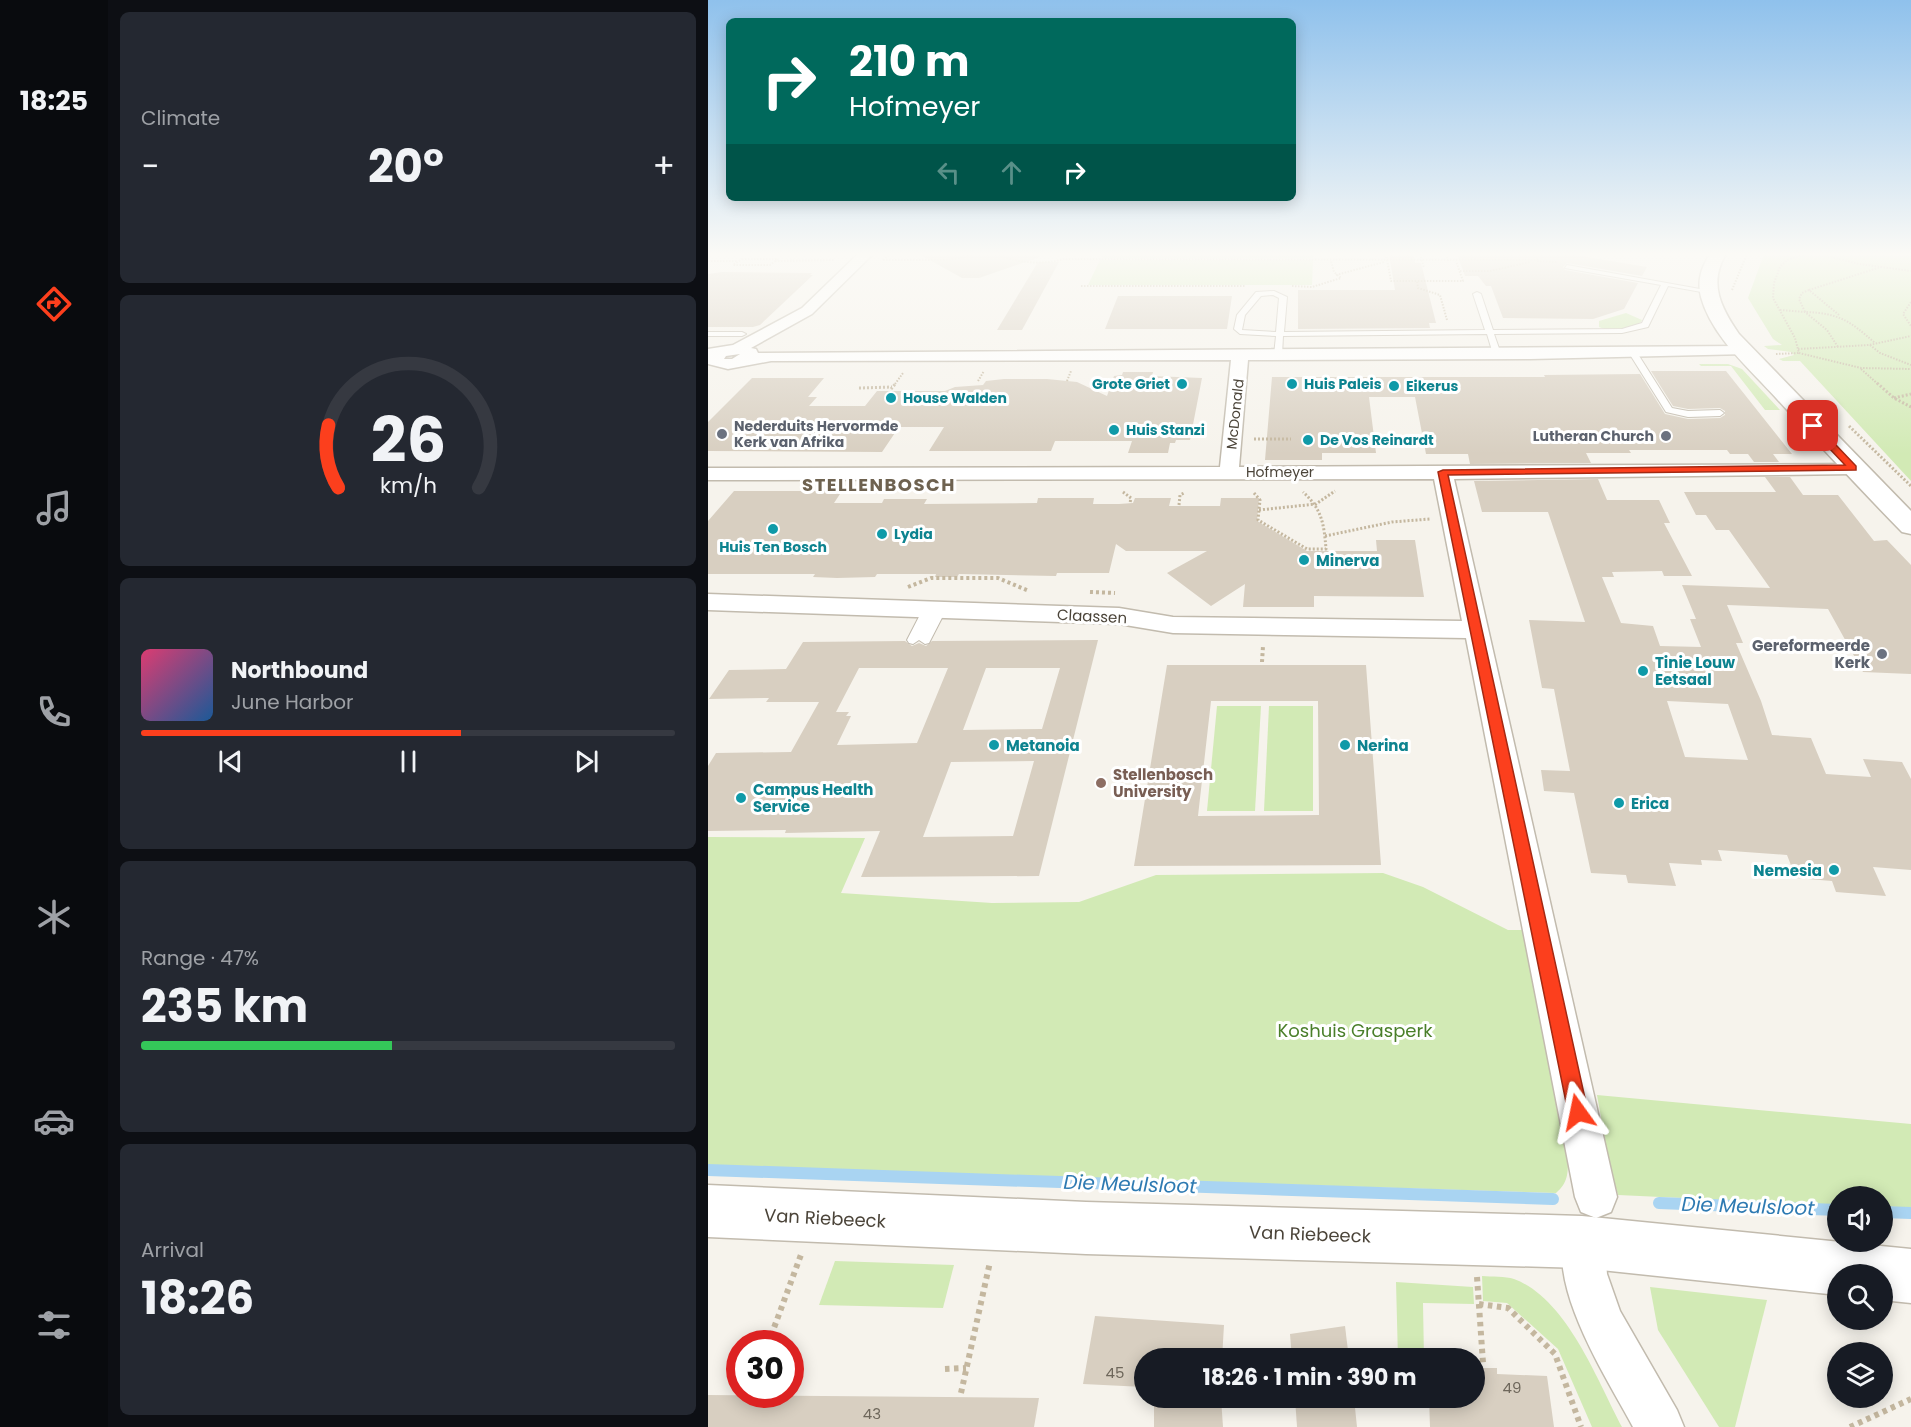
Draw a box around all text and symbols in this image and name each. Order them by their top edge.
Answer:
text: 210 m [849,32,970,91]
icon: right [750,42,828,120]
text: 18:25 [20,82,88,119]
text: Hofmeyer [849,88,980,125]
text: Climate [141,104,220,132]
text: 20° [368,135,444,198]
text: − [141,143,159,190]
text: + [652,143,675,190]
icon: left [932,156,965,189]
icon: ahead [995,156,1028,189]
icon: right [1058,156,1091,189]
icon: directions [33,283,75,325]
place label: Grote Griet [1092,374,1170,394]
place label: Huis Paleis [1304,374,1382,394]
place label: Eikerus [1406,376,1458,396]
marker: Grote Griet [1175,377,1189,391]
marker: Huis Paleis [1285,377,1299,391]
street label: McDonald [1221,378,1249,450]
marker: Eikerus [1387,379,1401,393]
place label: House Walden [903,388,1007,408]
marker: House Walden [884,391,898,405]
text: 26 [370,396,446,484]
pin [1787,400,1838,451]
icon: arrive [1796,409,1829,442]
place label: Nederduits Hervormde Kerk van Afrika [734,416,899,452]
place label: Huis Stanzi [1126,420,1205,440]
marker: Huis Stanzi [1107,423,1121,437]
place label: Lutheran Church [1533,426,1654,446]
marker: Nederduits Hervormde Kerk van Afrika [715,427,729,441]
marker: Lutheran Church [1659,429,1673,443]
place label: De Vos Reinardt [1320,430,1434,450]
marker: De Vos Reinardt [1301,433,1315,447]
street label: Hofmeyer [1246,462,1314,482]
text: km/h [379,470,437,501]
district label: STELLENBOSCH [802,472,956,497]
icon: music [33,487,75,529]
marker: Huis Ten Bosch [766,522,780,536]
place label: Lydia [894,524,933,544]
marker: Lydia [875,527,889,541]
place label: Huis Ten Bosch [719,537,827,557]
place label: Minerva [1316,550,1380,571]
marker: Minerva [1297,553,1311,567]
street label: Claassen [1056,604,1128,628]
place label: Gereformeerde Kerk [1752,635,1871,673]
marker: Gereformeerde Kerk [1875,647,1889,661]
place label: Tinie Louw Eetsaal [1655,652,1735,690]
text: Northbound [231,655,368,686]
marker: Tinie Louw Eetsaal [1636,664,1650,678]
text: June Harbor [231,688,354,716]
icon: phone [33,691,75,733]
place label: Metanoia [1006,735,1080,756]
place label: Nerina [1357,735,1409,756]
marker: Metanoia [987,738,1001,752]
marker: Nerina [1338,738,1352,752]
icon: previous [214,745,247,778]
icon: pause [392,745,425,778]
icon: next [570,745,603,778]
place label: Stellenbosch University [1113,764,1213,802]
marker: Stellenbosch University [1094,776,1108,790]
place label: Campus Health Service [753,779,873,817]
marker: Campus Health Service [734,791,748,805]
place label: Erica [1631,793,1669,814]
marker: Erica [1612,796,1626,810]
place label: Nemesia [1753,860,1822,881]
marker: Nemesia [1827,863,1841,877]
icon: climate [33,896,75,938]
text: Range · 47% [141,944,259,972]
text: 235 km [141,975,308,1038]
park label: Koshuis Grasperk [1278,1018,1433,1043]
position arrow [1546,1080,1610,1144]
icon: car [33,1100,75,1142]
water label: Die Meulsloot [1063,1168,1198,1200]
map controls [1827,1186,1893,1408]
button: sound [1827,1186,1893,1252]
water label: Die Meulsloot [1681,1190,1816,1222]
street label: Van Riebeeck [763,1202,887,1234]
street label: Van Riebeeck [1249,1219,1372,1249]
text: Arrival [141,1236,204,1264]
button: search [1827,1264,1893,1330]
text: 18:26 [141,1267,254,1330]
icon: filters [33,1304,75,1346]
speed limit sign: 30 [726,1330,804,1408]
button: layers [1827,1342,1893,1408]
house number: 45 [1106,1362,1124,1383]
text: 18:26 · 1 min · 390 m [1203,1362,1416,1393]
house number: 49 [1503,1377,1521,1398]
house number: 43 [863,1403,881,1424]

